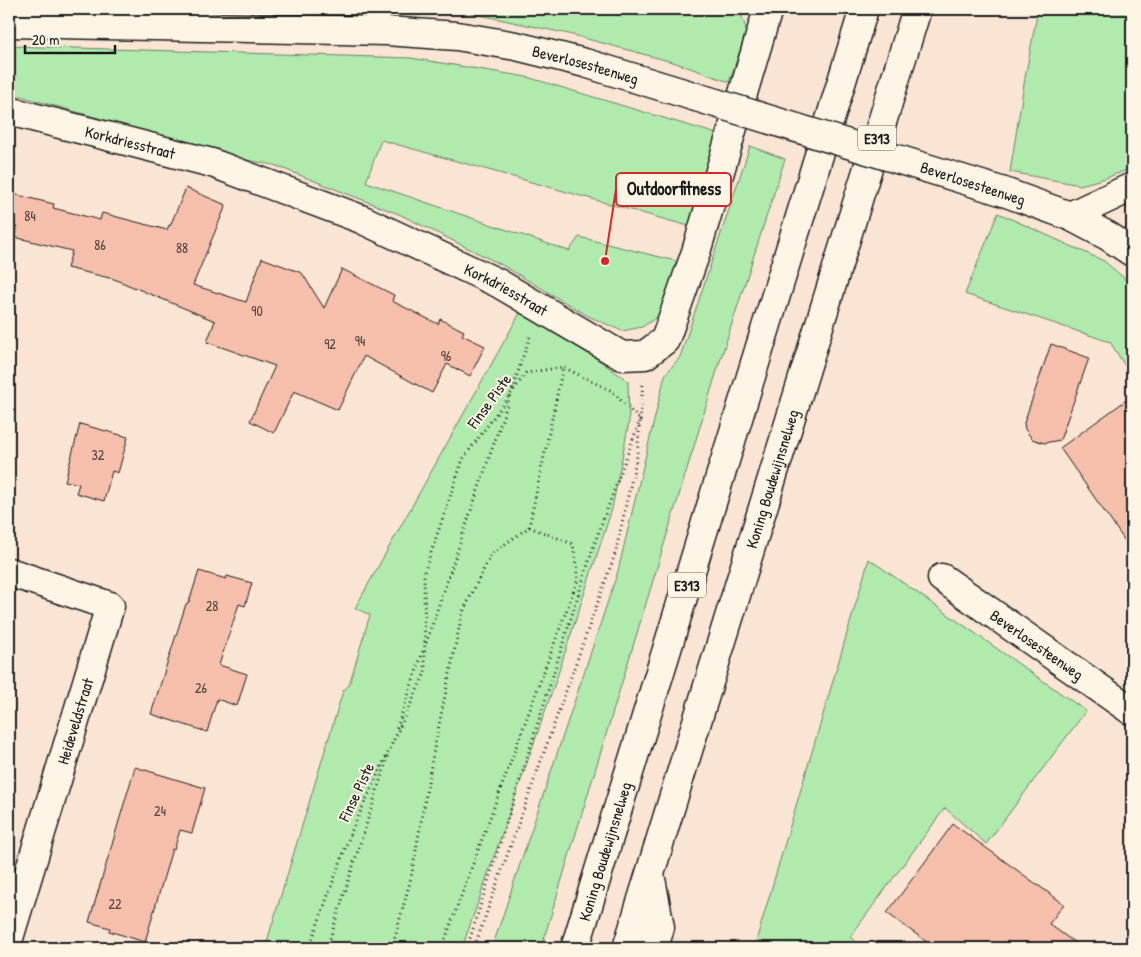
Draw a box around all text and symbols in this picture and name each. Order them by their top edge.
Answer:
scale bar [25,22,115,54]
text: 20 m [32,29,59,50]
street label: Beverlosesteenweg [530,39,641,90]
street label: Korkdriesstraat [83,120,178,164]
road number: E313 [858,126,896,150]
street label: Beverlosesteenweg [918,156,1028,210]
callout: Outdoorfitness [616,173,731,206]
text: Outdoorfitness [627,176,721,201]
house number: 84 [24,206,36,225]
house number: 86 [94,235,106,254]
house number: 88 [176,238,188,257]
street label: Korkdriesstraat [461,258,552,321]
house number: 90 [251,301,263,320]
house number: 94 [355,331,365,350]
house number: 92 [324,334,336,353]
house number: 96 [441,346,452,365]
street label: Finse Piste [461,369,517,433]
street label: Koning Boudewijnsnelweg [740,407,804,551]
house number: 32 [92,445,105,464]
road number: E313 [668,572,706,598]
house number: 28 [206,596,218,615]
street label: Beverlosesteenweg [986,604,1088,685]
street label: Heideveldstraat [51,675,99,767]
house number: 26 [195,678,207,697]
street label: Finse Piste [332,759,379,826]
street label: Koning Boudewijnsnelweg [573,779,636,924]
house number: 24 [154,801,166,820]
house number: 22 [108,894,122,913]

